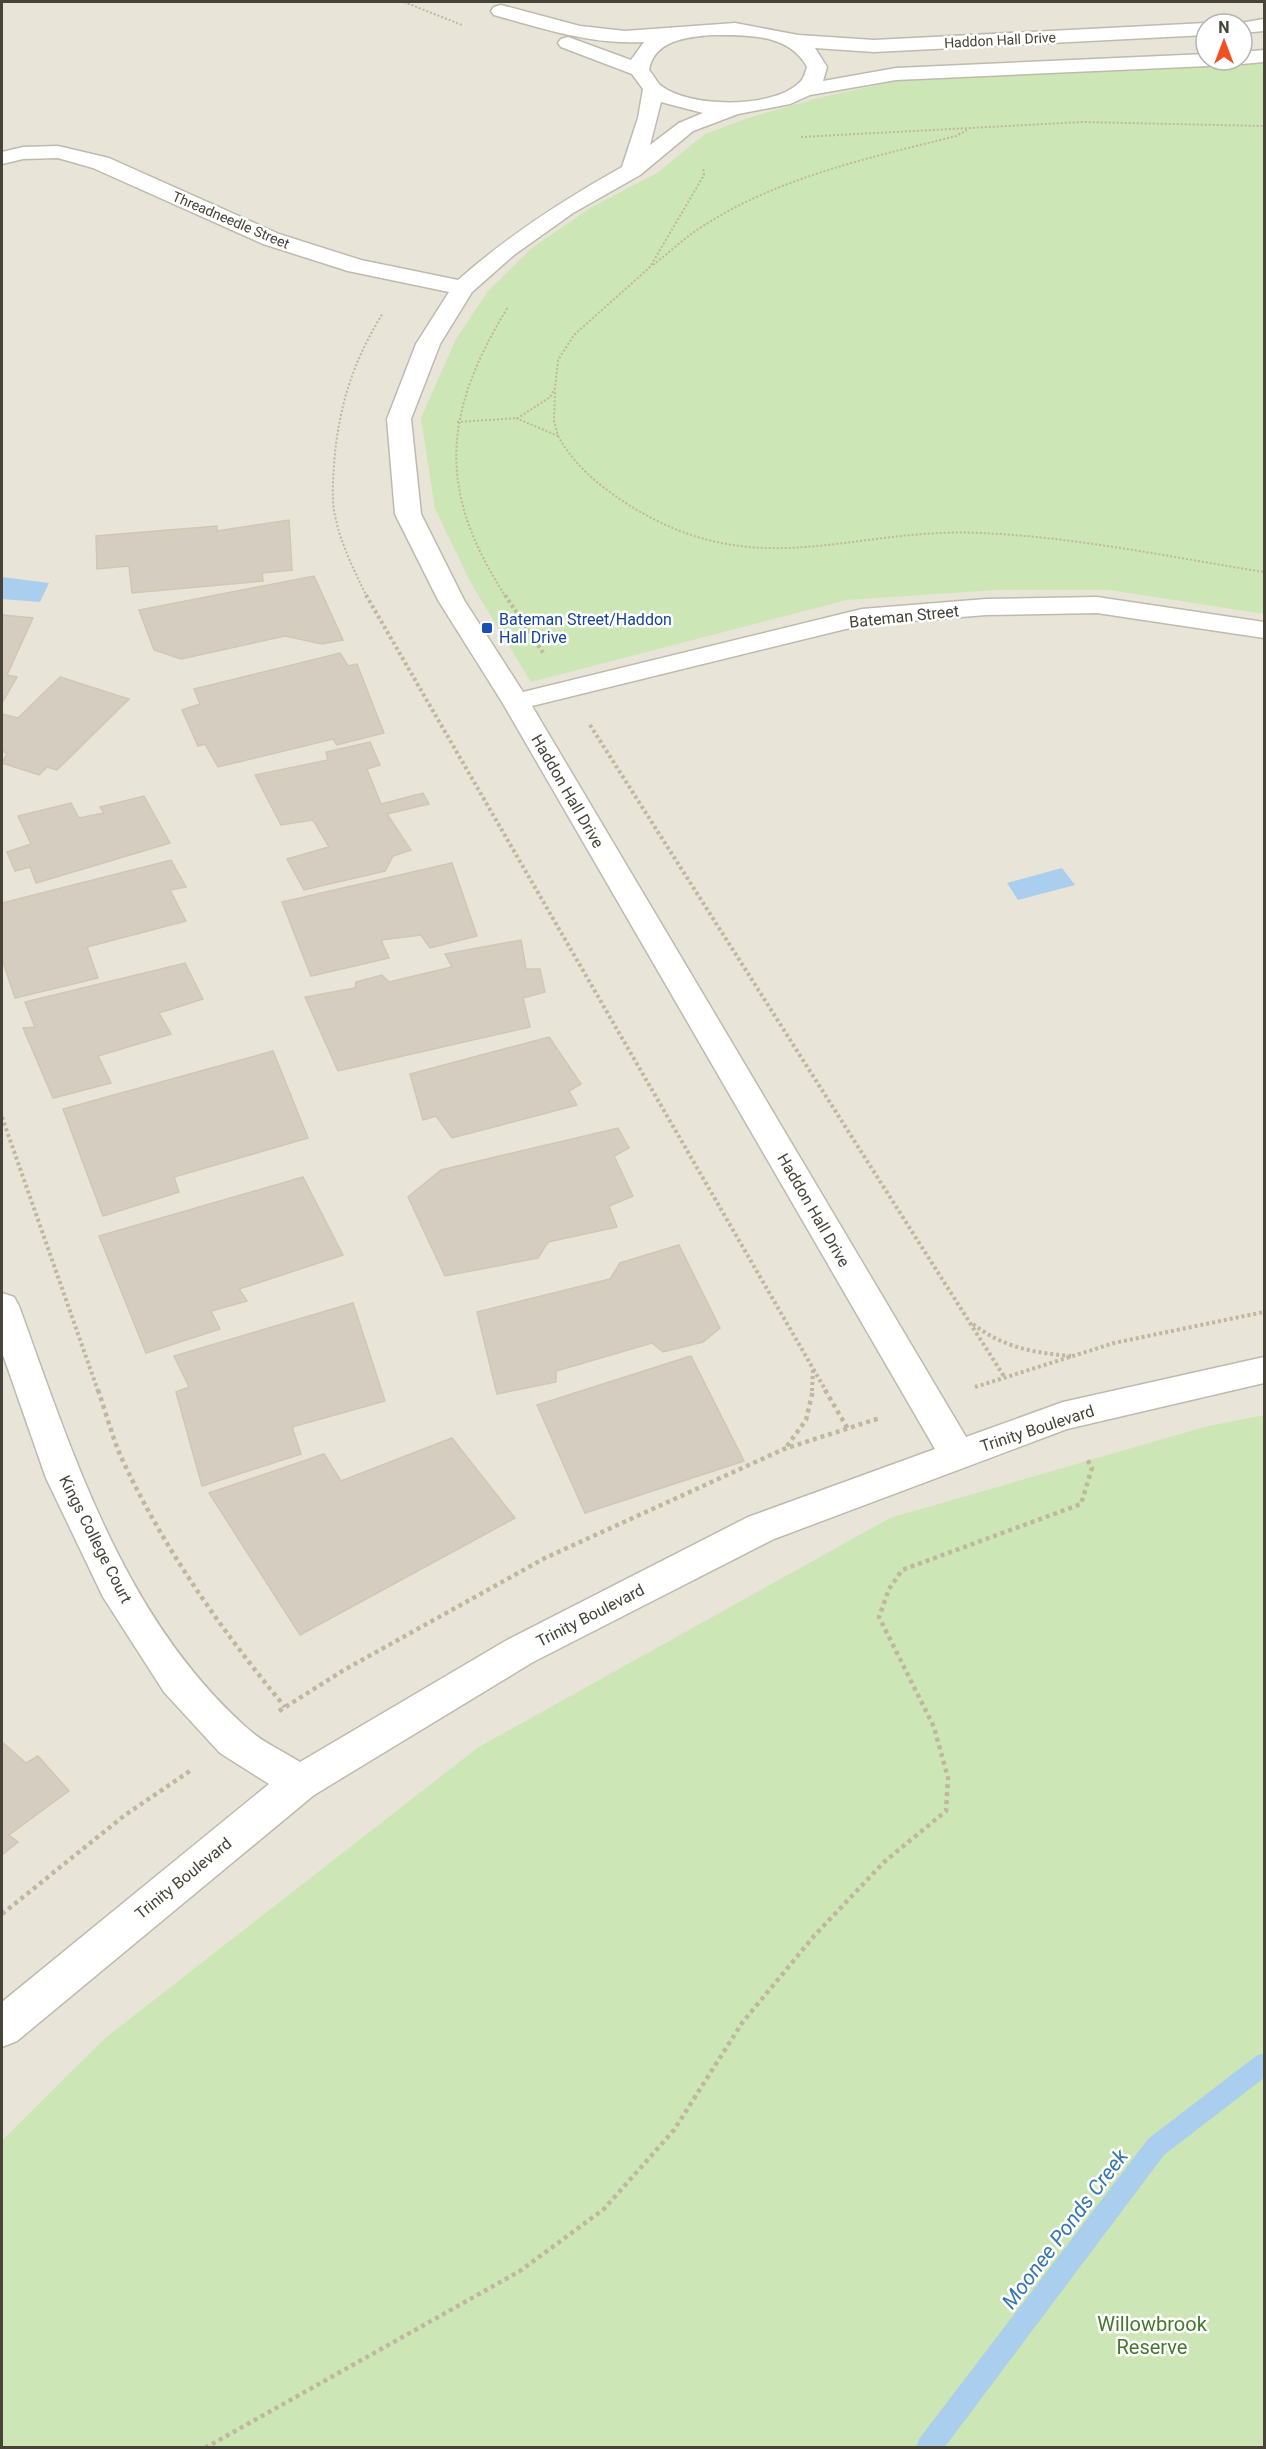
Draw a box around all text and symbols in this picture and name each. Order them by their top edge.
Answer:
north arrow [1194,12,1254,72]
text: N [1218,18,1230,37]
street label: Haddon Hall Drive [944,29,1056,51]
street label: Threadneedle Street [170,188,292,252]
street label: Bateman Street [848,601,960,632]
place label: Bateman Street/Haddon Hall Drive [499,610,672,647]
marker: Bateman Street/Haddon Hall Drive [480,621,494,635]
street label: Haddon Hall Drive [527,731,608,851]
street label: Haddon Hall Drive [773,1150,854,1270]
street label: Trinity Boulevard [978,1401,1096,1456]
street label: Kings College Court [55,1472,136,1606]
street label: Trinity Boulevard [533,1580,647,1651]
street label: Trinity Boulevard [131,1834,235,1923]
water label: Moonee Ponds Creek [997,2144,1133,2314]
park label: Willowbrook Reserve [1097,2312,1208,2359]

